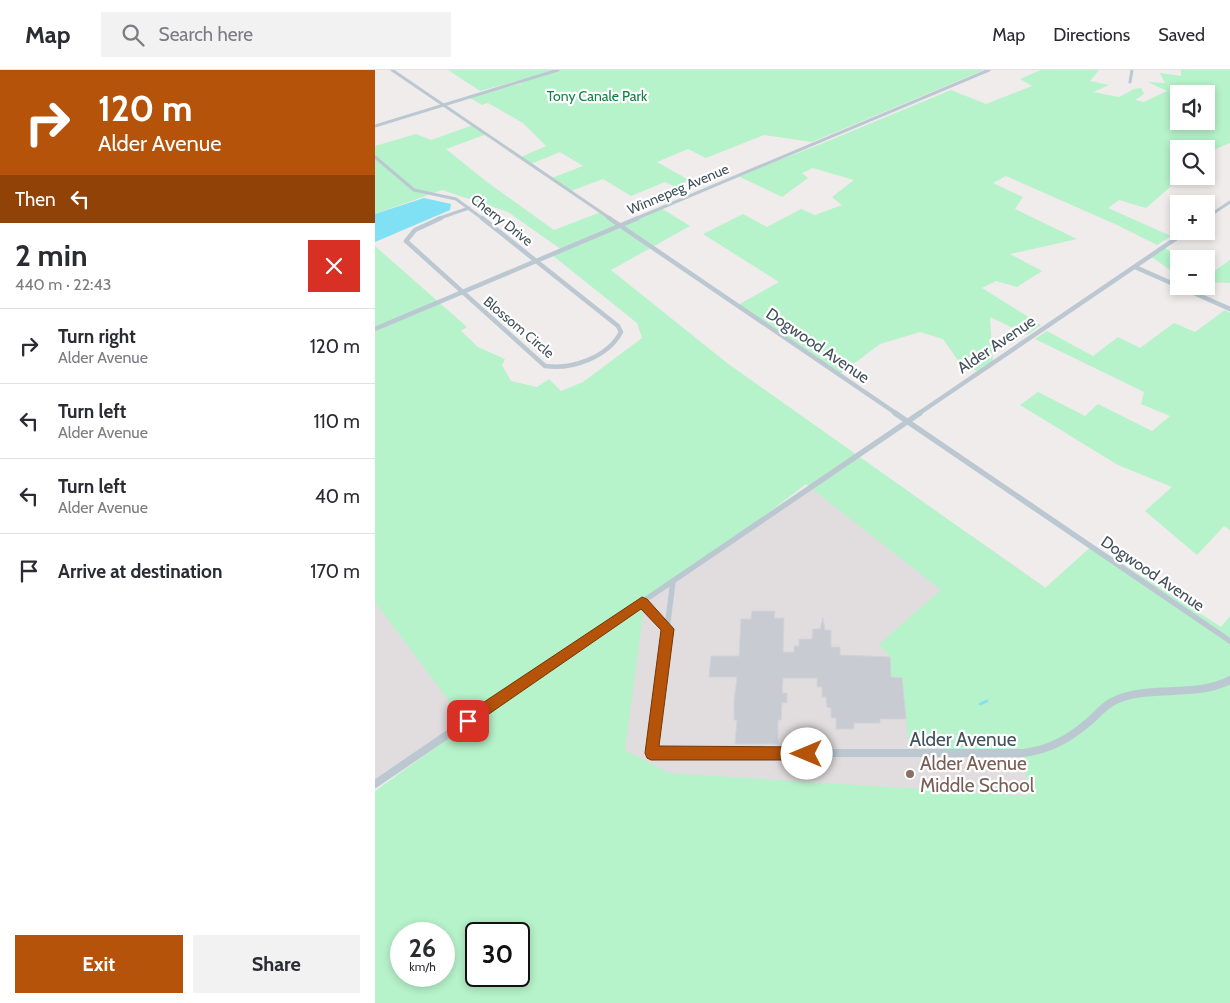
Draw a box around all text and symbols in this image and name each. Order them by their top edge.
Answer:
search box [101,12,451,57]
text: Map [25,20,71,49]
icon: search [119,21,147,49]
text: Search here [159,23,253,46]
text: Map [992,24,1025,46]
text: Directions [1053,24,1130,46]
text: Saved [1158,24,1205,46]
map controls [1170,85,1215,295]
button: sound [1170,85,1215,130]
text: 120 m [98,87,192,130]
park label: Tony Canale Park [547,87,648,105]
icon: right [15,90,80,155]
text: Alder Avenue [98,130,222,157]
button: search [1170,140,1215,185]
street label: Winnepeg Avenue [625,160,731,218]
icon: left [66,185,94,213]
text: Then [15,188,56,211]
street label: Cherry Drive [467,190,537,250]
button: + [1170,195,1215,240]
text: 2 min [15,237,87,274]
button: close [308,240,360,292]
button: − [1170,250,1215,295]
text: 440 m · 22:43 [15,275,111,294]
street label: Blossom Circle [480,292,558,362]
street label: Dogwood Avenue [762,304,873,387]
street label: Alder Avenue [954,311,1039,377]
text: Turn right [58,325,136,348]
icon: right [15,332,43,360]
text: 120 m [310,335,360,358]
text: Alder Avenue [58,348,148,367]
text: Turn left [58,400,126,423]
icon: left [15,407,43,435]
text: 110 m [313,410,360,433]
text: Alder Avenue [58,423,148,442]
text: Turn left [58,475,126,498]
icon: left [15,482,43,510]
text: 40 m [315,485,360,508]
text: Alder Avenue [58,498,148,517]
street label: Dogwood Avenue [1097,532,1208,615]
icon: arrive [15,557,43,585]
text: Arrive at destination [58,560,222,583]
text: 170 m [310,560,360,583]
pin [447,700,489,742]
icon: arrive [454,707,482,735]
position arrow [780,727,832,779]
street label: Alder Avenue [910,728,1017,751]
place label: Alder Avenue Middle School [920,752,1035,797]
marker: Alder Avenue Middle School [904,768,916,780]
speed limit sign: 30 [465,922,530,987]
text: 26 [409,933,436,963]
button: Exit [15,935,183,993]
button: Share [193,935,360,993]
text: km/h [409,959,436,974]

